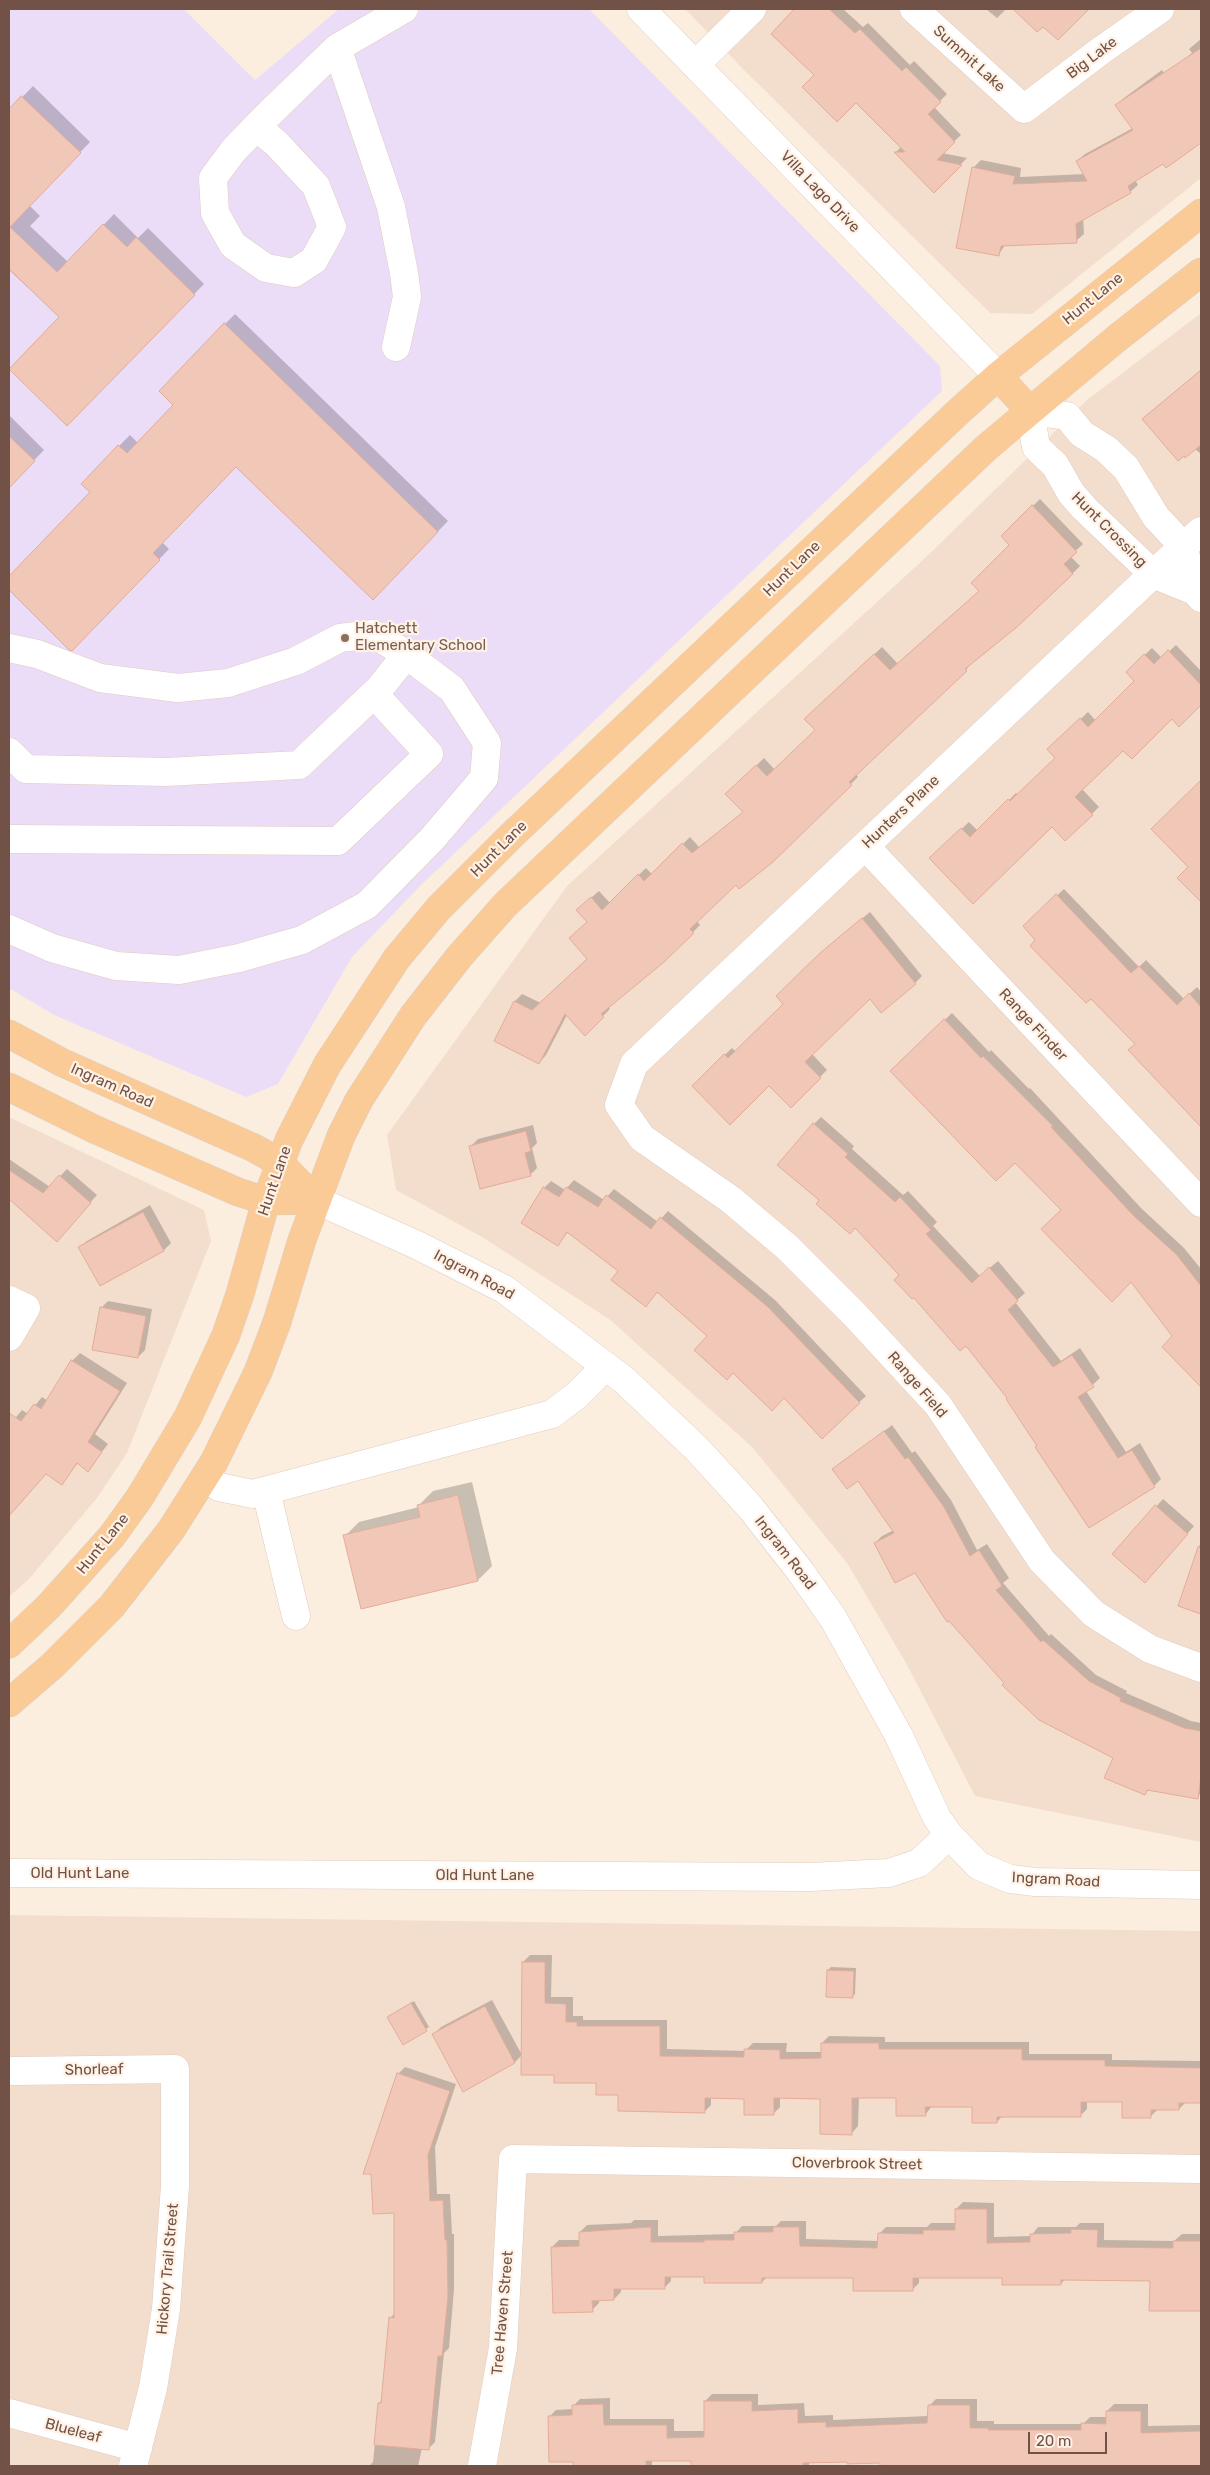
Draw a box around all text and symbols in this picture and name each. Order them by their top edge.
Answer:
street label: Summit Lake [929,22,1009,96]
street label: Big Lake [1063,33,1121,83]
street label: Villa Lago Drive [776,147,864,237]
street label: Hunt Lane [1059,269,1127,329]
street label: Hunt Crossing [1067,488,1151,572]
street label: Hunt Lane [760,537,824,601]
place label: Hatchett Elementary School [355,620,486,655]
marker: Hatchett Elementary School [339,632,351,644]
street label: Hunters Plane [859,772,943,852]
street label: Hunt Lane [467,817,531,881]
street label: Range Finder [995,985,1071,1065]
street label: Ingram Road [68,1060,156,1112]
street label: Hunt Lane [255,1144,295,1218]
street label: Ingram Road [431,1246,517,1304]
street label: Range Field [883,1348,951,1422]
street label: Hunt Lane [73,1510,133,1578]
street label: Ingram Road [751,1513,819,1593]
street label: Old Hunt Lane [31,1865,129,1883]
street label: Old Hunt Lane [436,1867,534,1885]
street label: Ingram Road [1011,1869,1101,1891]
street label: Shorleaf [64,2060,124,2080]
street label: Cloverbrook Street [792,2154,922,2174]
street label: Hickory Trail Street [153,2203,183,2335]
street label: Tree Haven Street [489,2250,517,2376]
street label: Blueleaf [43,2415,103,2447]
scale bar [1030,2422,1109,2454]
text: 20 m [1036,2432,1071,2450]

